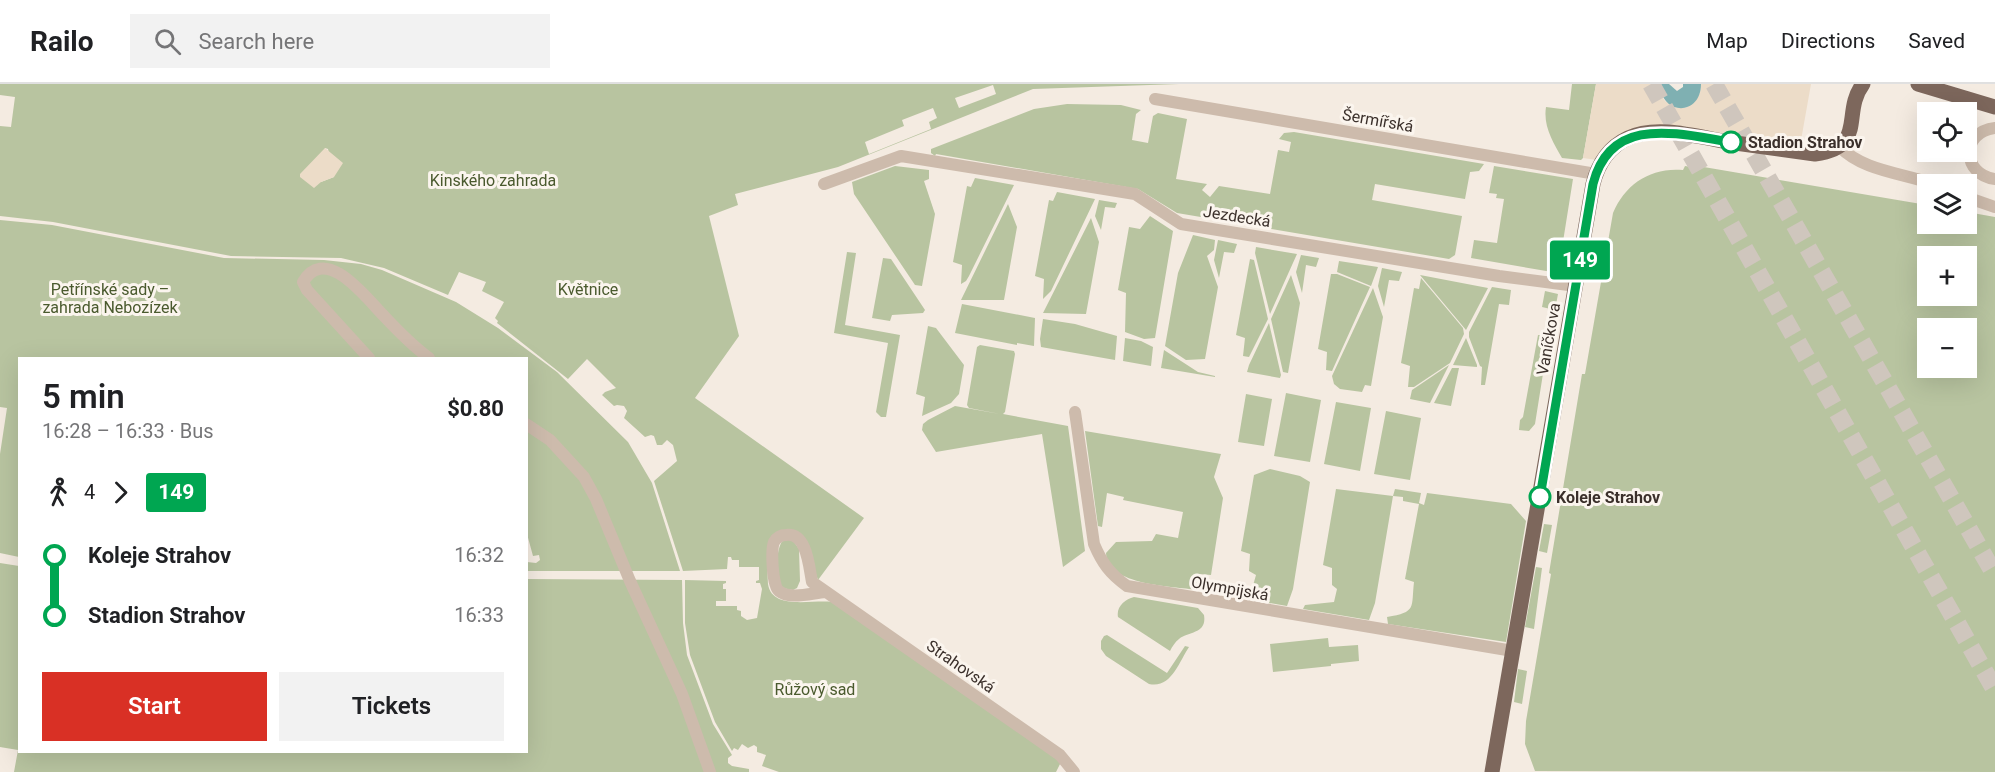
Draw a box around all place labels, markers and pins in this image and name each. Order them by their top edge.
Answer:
marker: Stadion Strahov [1720,131,1742,153]
place label: Stadion Strahov [1748,133,1862,152]
marker: Koleje Strahov [1529,486,1551,508]
place label: Koleje Strahov [1556,488,1660,507]

